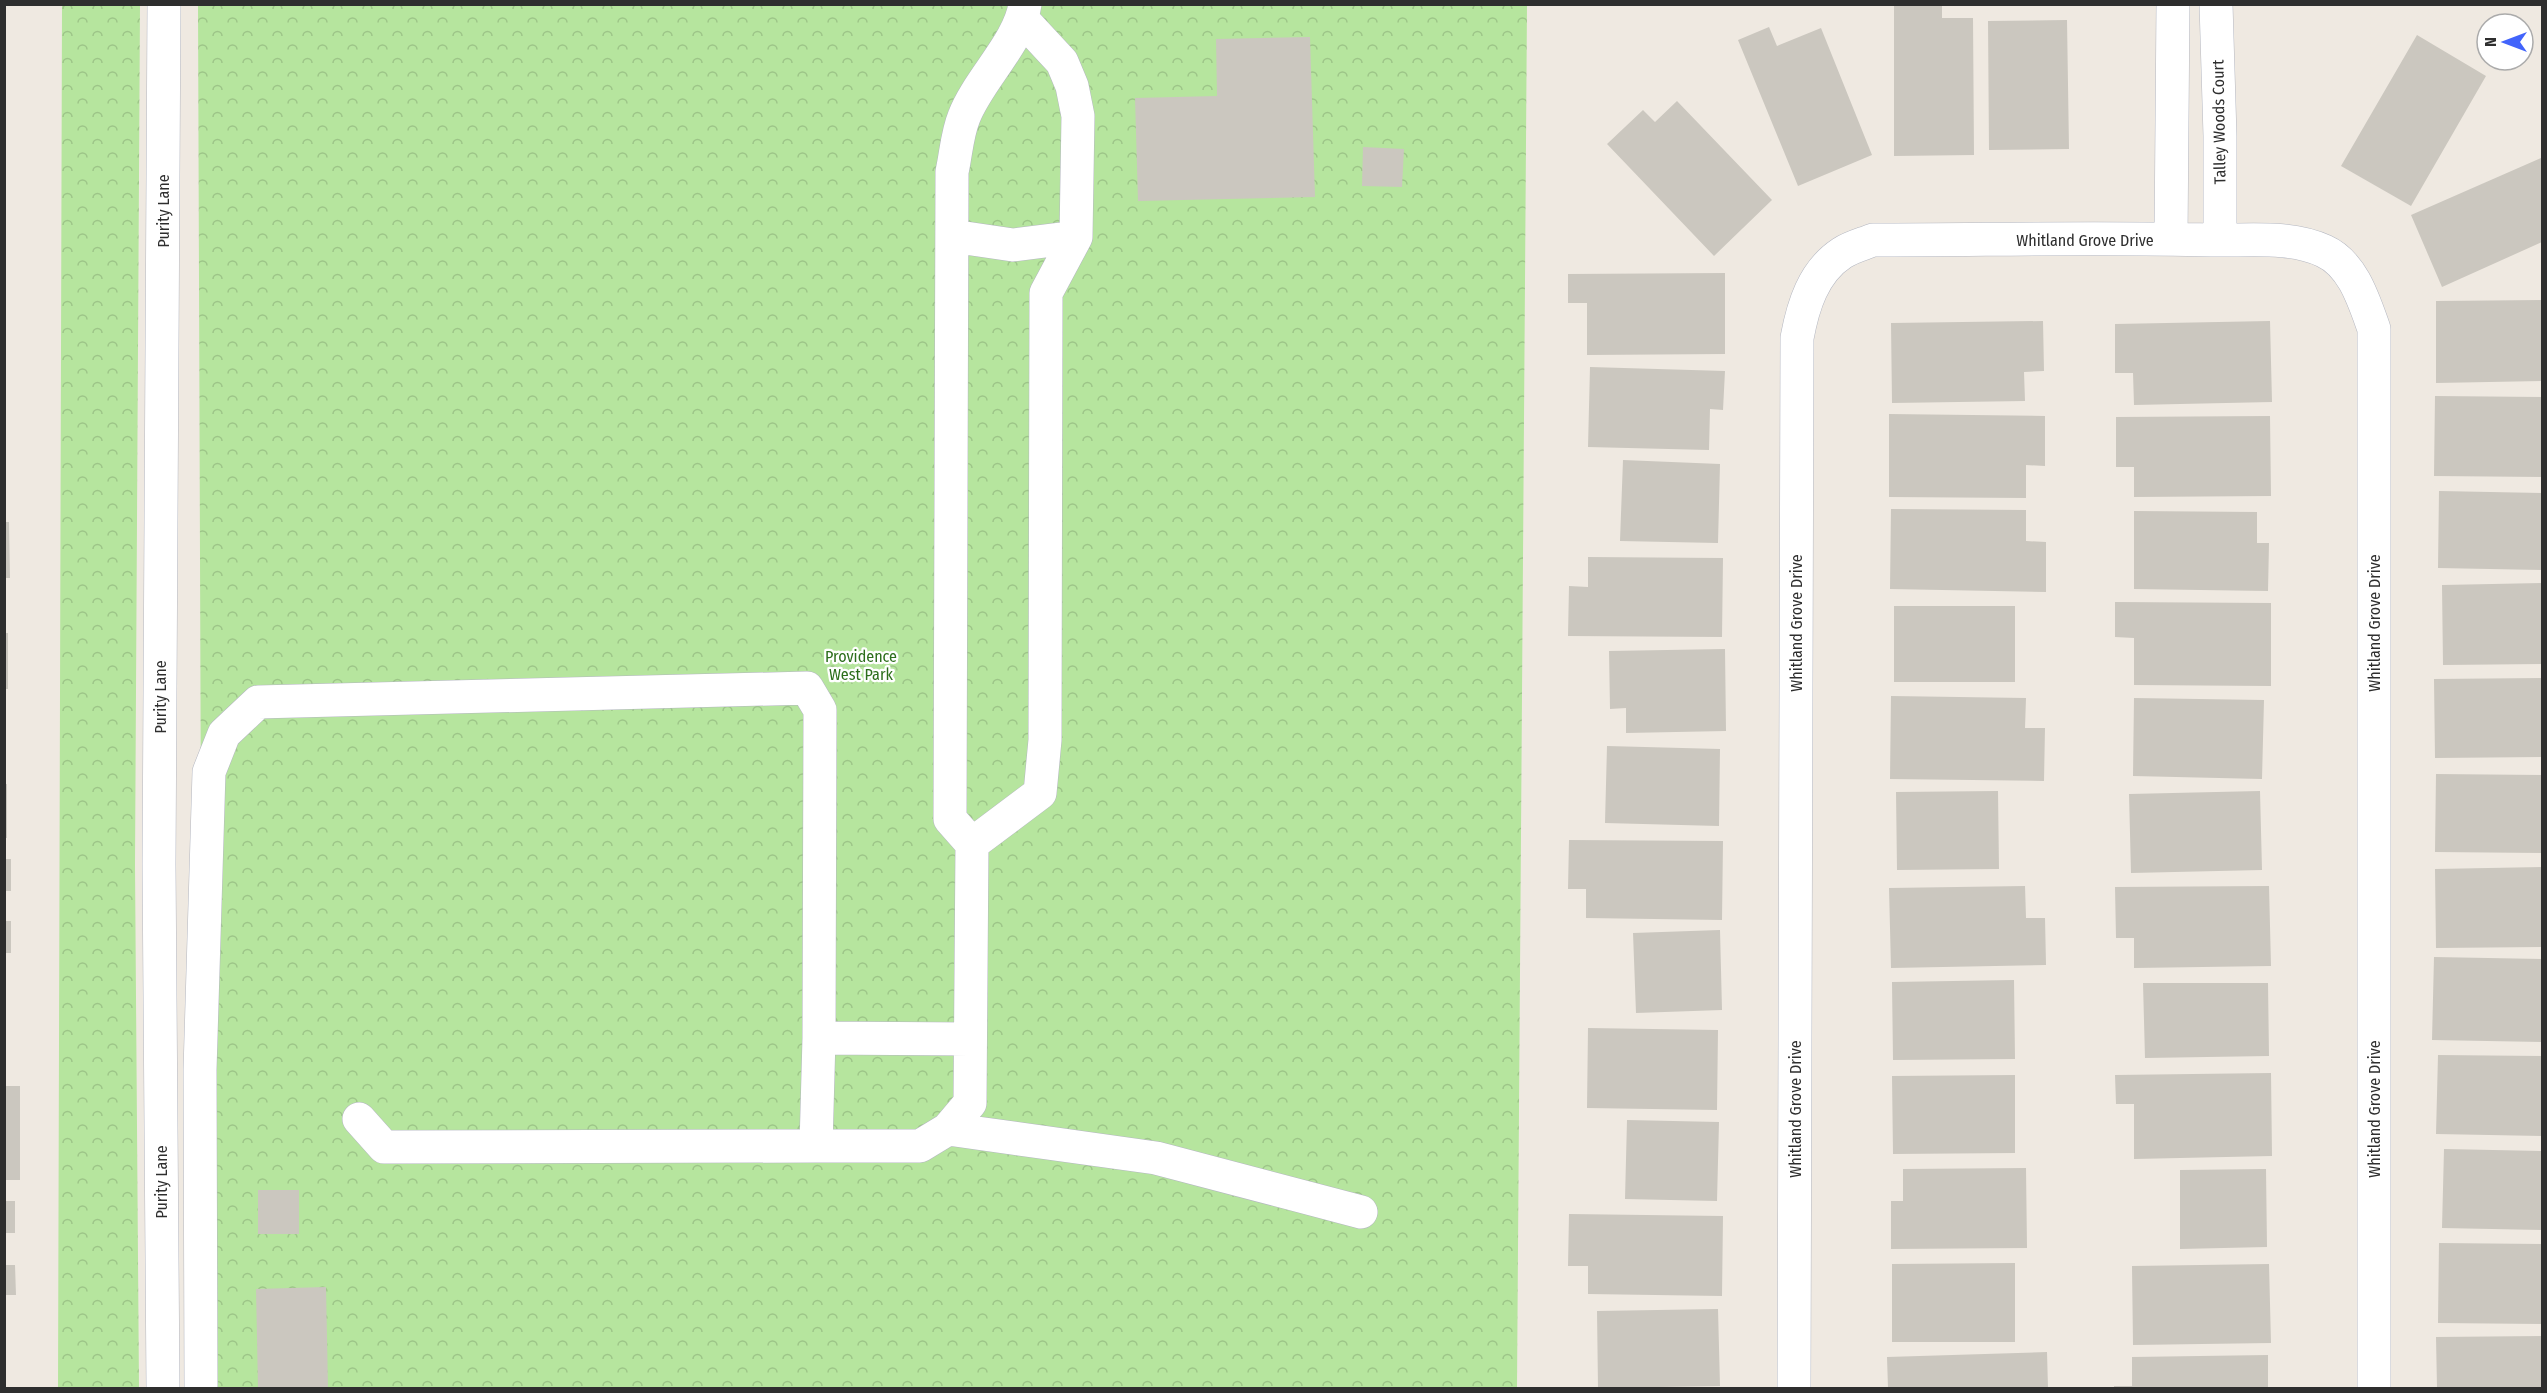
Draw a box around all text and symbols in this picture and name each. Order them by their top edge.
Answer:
north arrow [2475,12,2535,72]
text: N [2481,37,2500,47]
street label: Talley Woods Court [2208,59,2230,184]
street label: Purity Lane [154,174,173,248]
street label: Whitland Grove Drive [2016,231,2154,250]
street label: Whitland Grove Drive [1787,554,1806,692]
street label: Whitland Grove Drive [2365,554,2384,692]
park label: Providence West Park [825,647,897,684]
street label: Purity Lane [151,660,170,734]
street label: Whitland Grove Drive [1786,1040,1805,1178]
street label: Whitland Grove Drive [2365,1040,2384,1178]
street label: Purity Lane [152,1145,171,1219]

